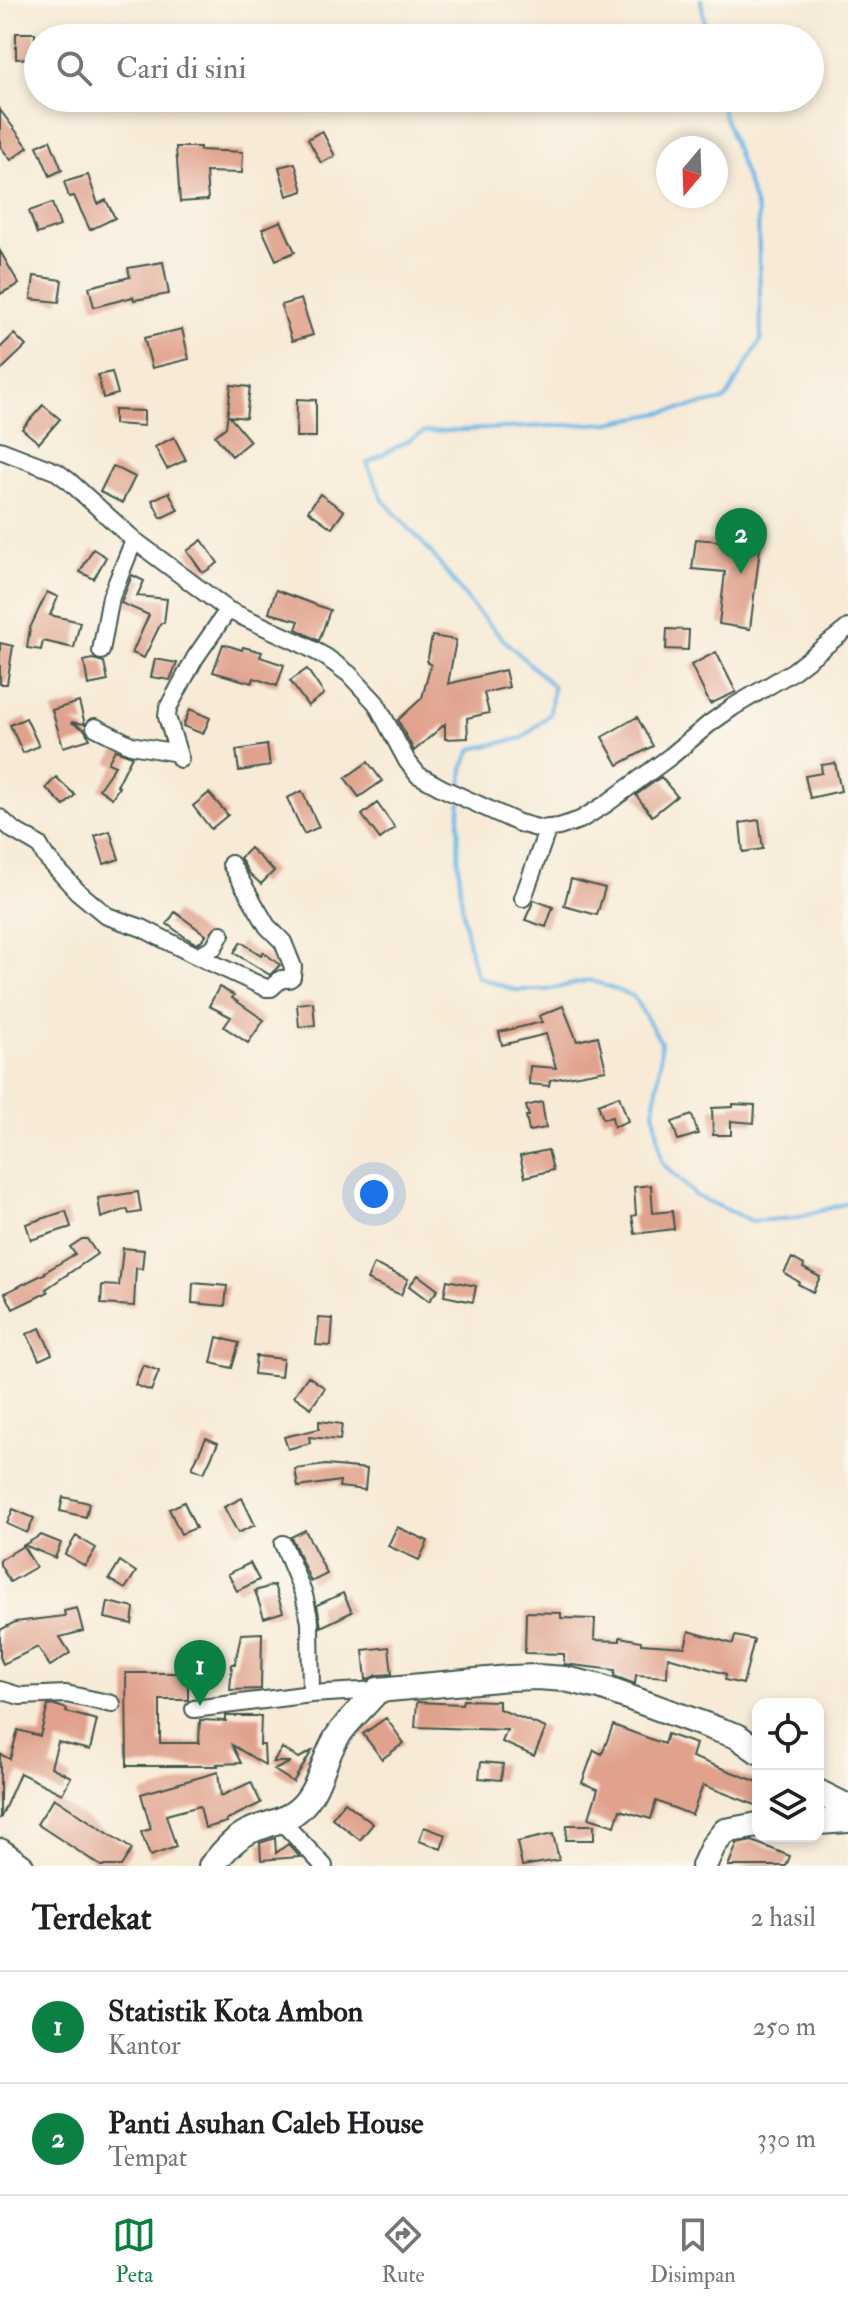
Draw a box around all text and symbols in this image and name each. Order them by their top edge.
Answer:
search box [24,24,824,112]
icon: search [52,46,96,90]
text: Cari di sini [116,50,246,87]
north arrow [656,136,728,208]
pin: 2 [715,508,767,574]
your location [354,1174,394,1214]
pin: 1 [174,1640,226,1706]
map controls [752,1698,824,1842]
button: locate [752,1698,824,1770]
button: layers [752,1770,824,1842]
text: Terdekat [32,1897,152,1940]
text: 2 hasil [751,1902,816,1934]
text: Statistik Kota Ambon [108,1993,363,2030]
text: 1 [53,2011,63,2043]
text: 250 m [753,2011,816,2043]
text: Kantor [108,2030,181,2062]
text: Panti Asuhan Caleb House [108,2105,424,2142]
text: 2 [51,2123,65,2155]
text: 330 m [757,2123,816,2155]
text: Tempat [108,2142,187,2174]
tab: Peta [112,2213,156,2289]
tab: Rute [381,2213,425,2289]
tab: Disimpan [650,2213,736,2289]

